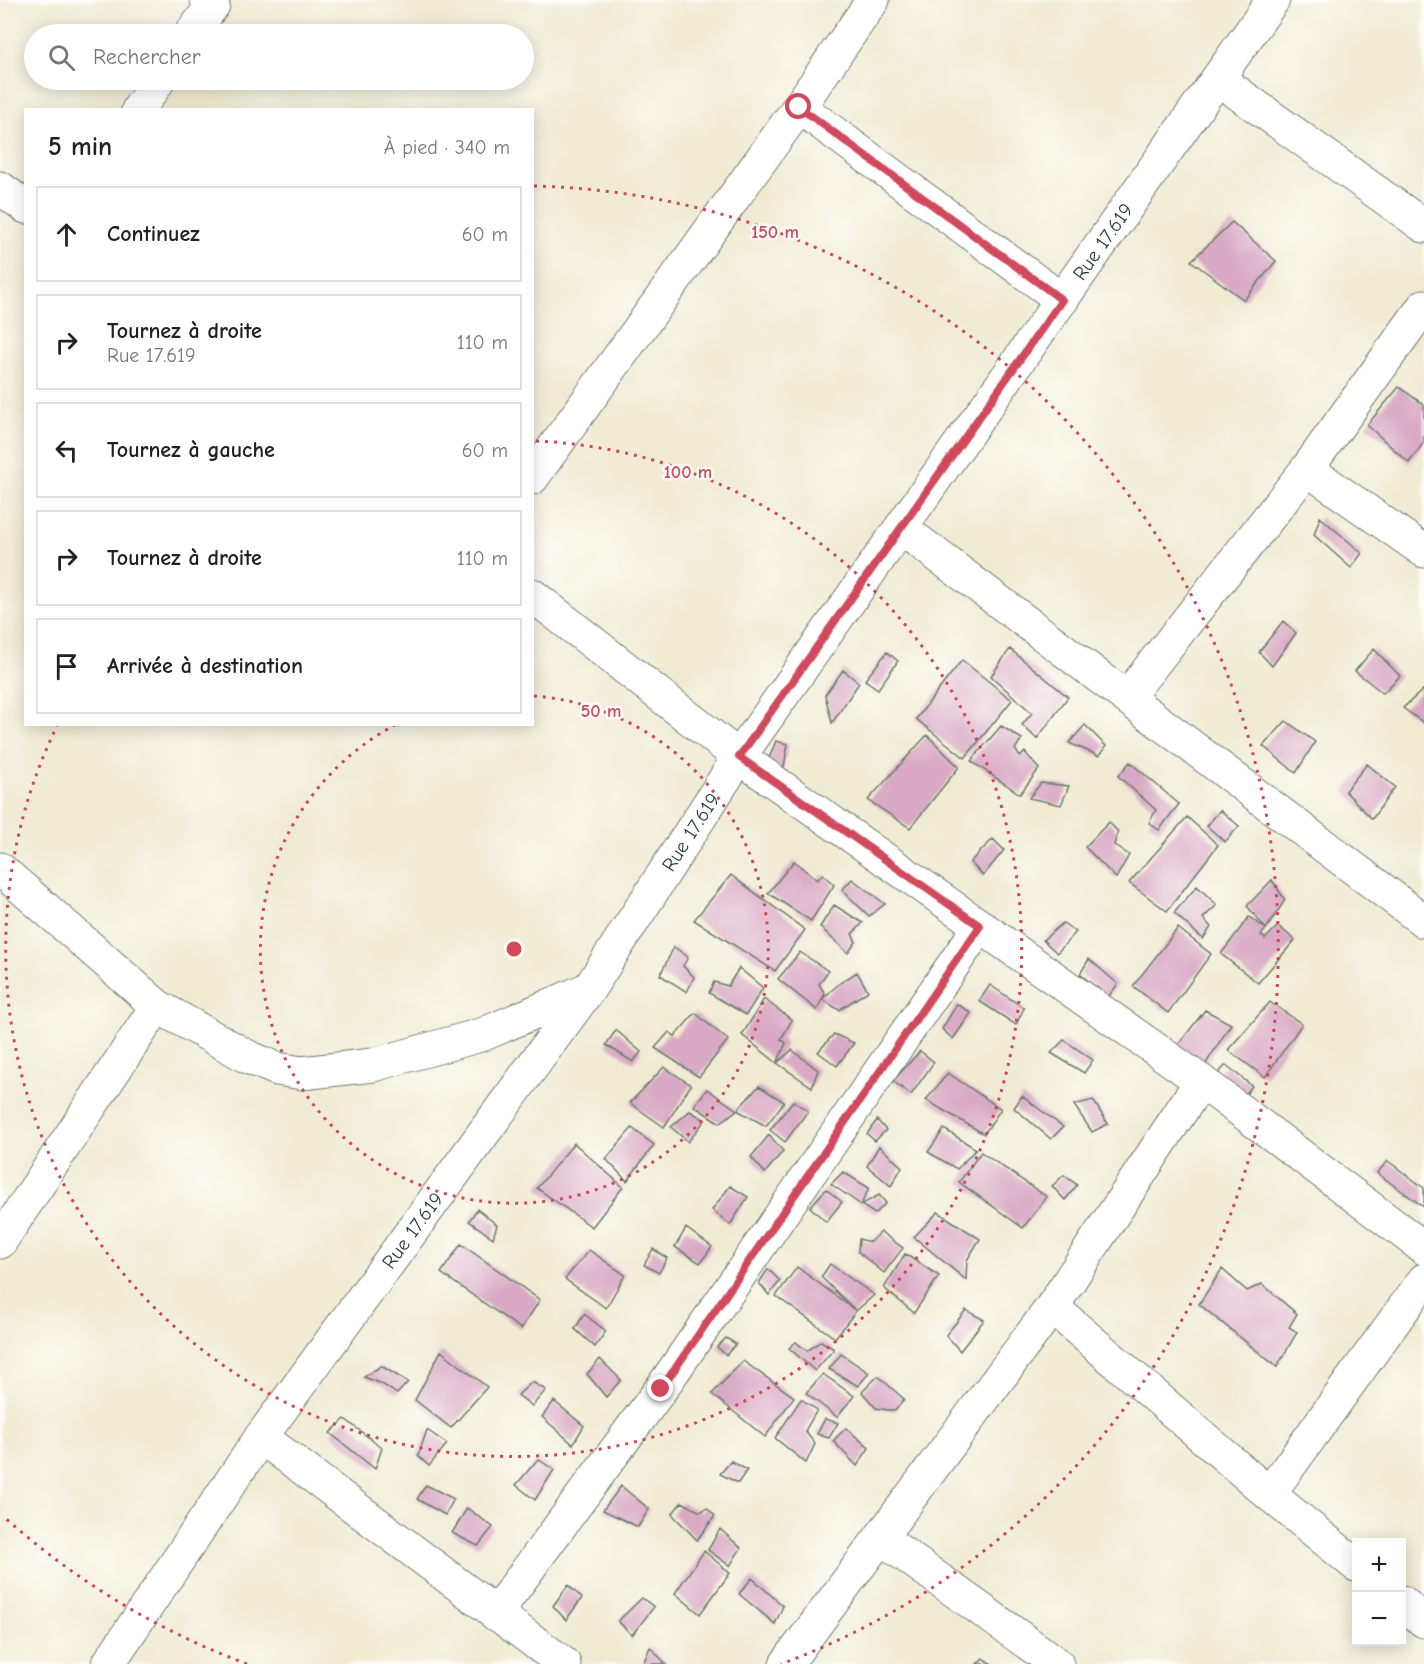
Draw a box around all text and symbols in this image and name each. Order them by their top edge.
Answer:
search box [24,24,534,90]
icon: search [45,41,78,74]
text: Rechercher [93,44,201,70]
route start [785,93,811,119]
text: 5 min [48,132,112,162]
text: À pied · 340 m [384,136,510,159]
street label: Rue 17.619 [1068,199,1138,285]
icon: ahead [50,218,83,251]
text: Continuez [107,221,200,247]
text: 150 m [751,222,799,243]
text: 60 m [462,223,508,246]
text: Tournez à droite [107,318,262,344]
icon: right [50,326,83,359]
text: 110 m [457,331,508,354]
text: Rue 17.619 [107,344,196,367]
icon: left [50,434,83,467]
text: Tournez à gauche [107,437,275,463]
text: 60 m [462,439,508,462]
text: 100 m [664,462,712,483]
icon: right [50,542,83,575]
text: Tournez à droite [107,545,262,571]
text: 110 m [457,547,508,570]
icon: arrive [50,650,83,683]
text: Arrivée à destination [107,653,303,679]
text: 50 m [581,701,621,722]
street label: Rue 17.619 [657,789,725,876]
centre of rings [504,939,524,959]
street label: Rue 17.619 [377,1188,448,1273]
route end [647,1375,673,1401]
map controls [1352,1538,1406,1646]
button: + [1352,1538,1406,1592]
button: − [1352,1592,1406,1646]

